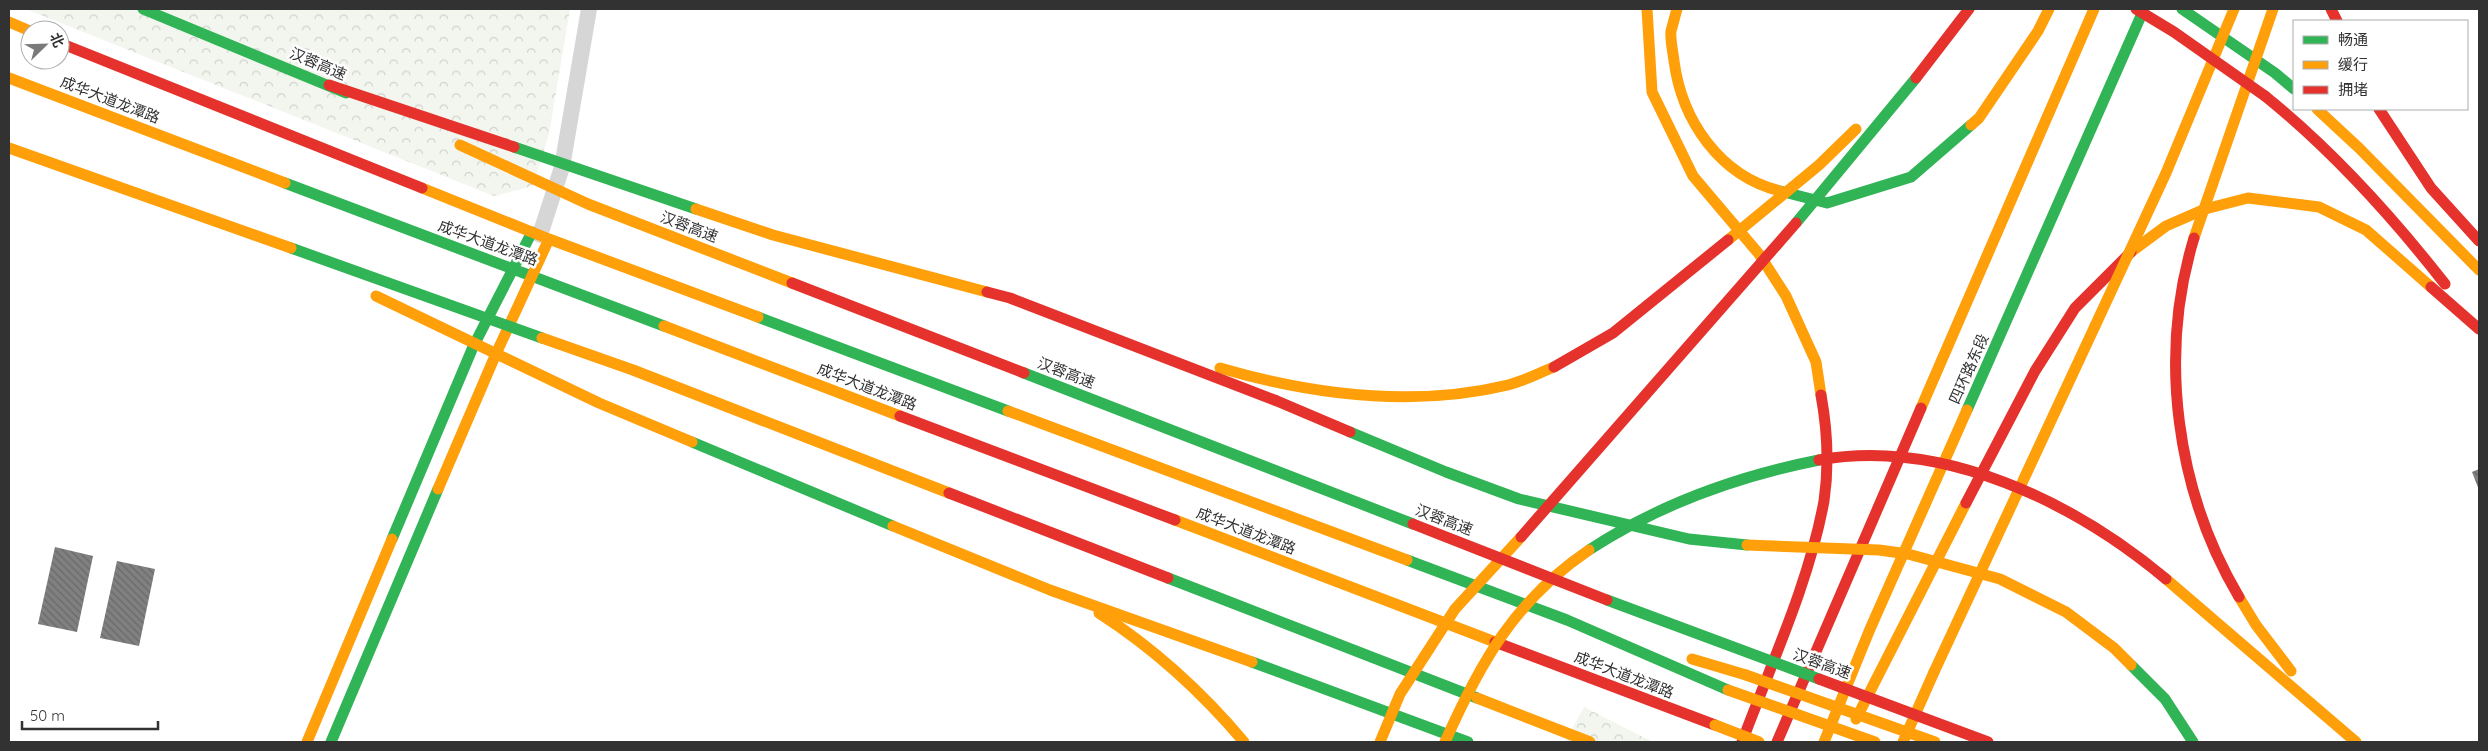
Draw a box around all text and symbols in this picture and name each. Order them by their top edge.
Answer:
north arrow [20,20,70,70]
legend [2293,20,2468,110]
text: 北 [46,30,68,50]
text: 畅通 [2338,30,2368,49]
street label: 汉蓉高速 [287,43,350,84]
text: 缓行 [2338,55,2368,74]
street label: 成华大道龙潭路 [58,72,163,127]
text: 拥堵 [2338,80,2368,99]
street label: 汉蓉高速 [658,207,721,246]
street label: 成华大道龙潭路 [436,216,541,269]
street label: 四环路东段 [1945,331,1992,407]
street label: 汉蓉高速 [1035,353,1098,392]
street label: 成华大道龙潭路 [815,359,920,414]
street label: 汉蓉高速 [1413,500,1476,539]
street label: 成华大道龙潭路 [1194,503,1299,558]
street label: 汉蓉高速 [1791,644,1854,683]
street label: 成华大道龙潭路 [1572,647,1677,702]
scale bar [22,698,159,730]
text: 50 m [30,706,65,725]

